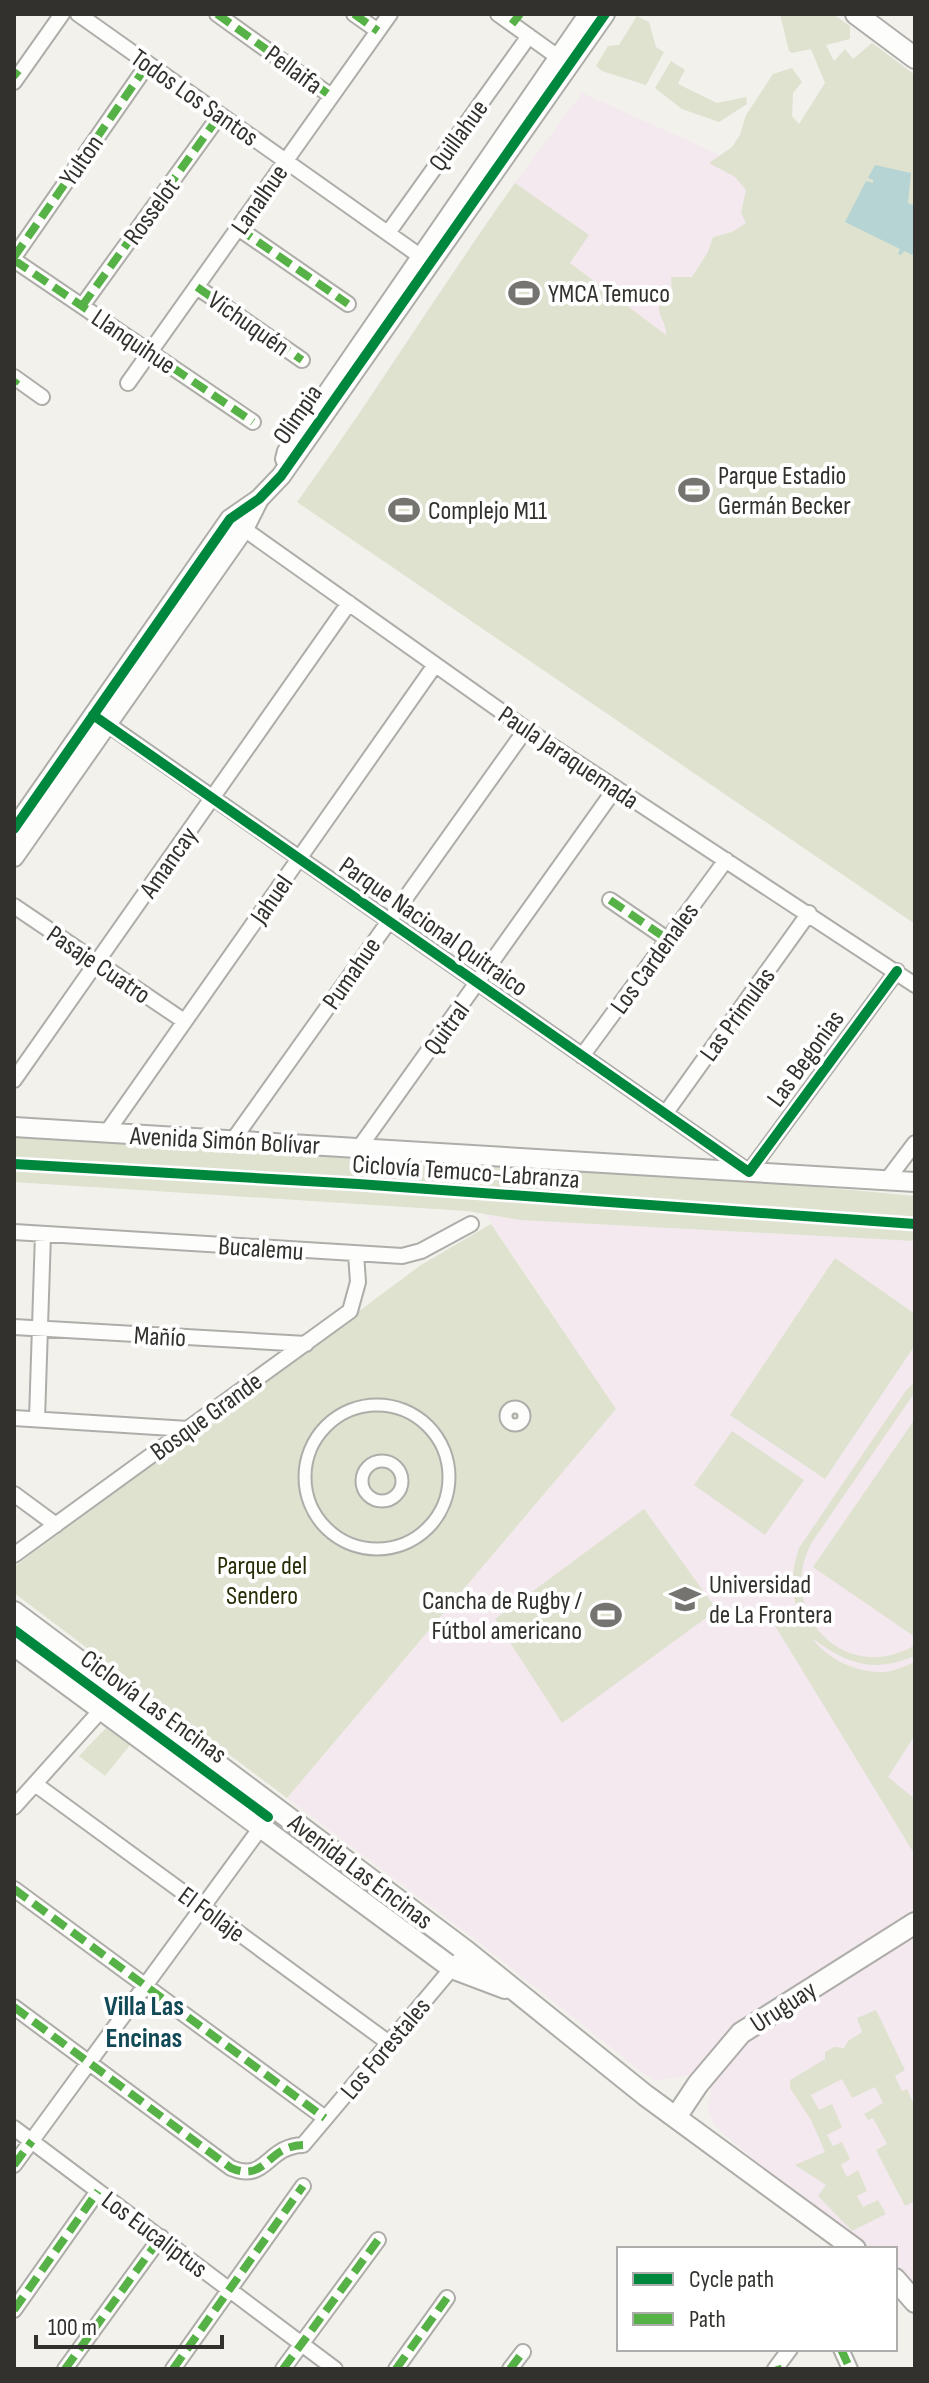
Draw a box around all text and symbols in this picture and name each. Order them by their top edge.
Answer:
street label: Pellaifa [258,39,328,101]
street label: Todos Los Santos [124,43,264,154]
street label: Quillahue [423,94,495,178]
street label: Yulton [54,129,111,192]
street label: Lanalhue [225,159,295,241]
street label: Rosselot [118,172,187,251]
sports icon: YMCA Temuco [507,276,541,310]
place label: YMCA Temuco [548,279,670,310]
street label: Vichuquén [201,285,295,363]
street label: Llanquihue [85,303,181,382]
street label: Olimpia [267,379,330,451]
place label: Parque Estadio Germán Becker [718,461,851,522]
sports icon: Parque Estadio Germán Becker [677,473,711,507]
sports icon: Complejo M11 [387,493,421,527]
place label: Complejo M11 [428,496,547,527]
street label: Paula Jaraquemada [492,700,644,817]
street label: Amancay [133,821,205,905]
street label: Parque Nacional Quitraico [333,851,533,1004]
street label: Jahuel [244,869,300,931]
street label: Los Cardenales [605,897,706,1021]
street label: Pasaje Cuatro [40,919,156,1011]
street label: Pumahue [316,932,388,1016]
street label: Las Primulas [694,962,783,1068]
street label: Quitral [418,996,477,1062]
street label: Las Begonias [761,1005,852,1113]
street label: Avenida Simón Bolívar [128,1121,321,1162]
street label: Ciclovía Temuco-Labranza [351,1149,581,1196]
street label: Bucalemu [217,1231,305,1268]
street label: Mañío [133,1321,187,1354]
street label: Bosque Grande [145,1366,269,1468]
park label: Parque del Sendero [217,1551,307,1612]
place label: Universidad de La Frontera [709,1570,832,1631]
school or university icon: Universidad de La Frontera [668,1582,702,1616]
place label: Cancha de Rugby / Fútbol americano [422,1586,582,1647]
sports icon: Cancha de Rugby / Fútbol americano [589,1598,623,1632]
street label: Ciclovía Las Encinas [74,1644,232,1771]
street label: Avenida Las Encinas [281,1807,438,1937]
street label: El Follaje [172,1881,250,1950]
street label: Uruguay [745,1975,823,2040]
district label: Villa Las Encinas [104,1990,184,2055]
street label: Los Forestales [335,1992,438,2106]
street label: Los Eucaliptus [95,2185,213,2285]
legend [617,2247,897,2351]
text: Cycle path [689,2265,774,2294]
scale bar [36,2299,222,2349]
text: Path [689,2305,726,2334]
text: 100 m [48,2313,97,2342]

